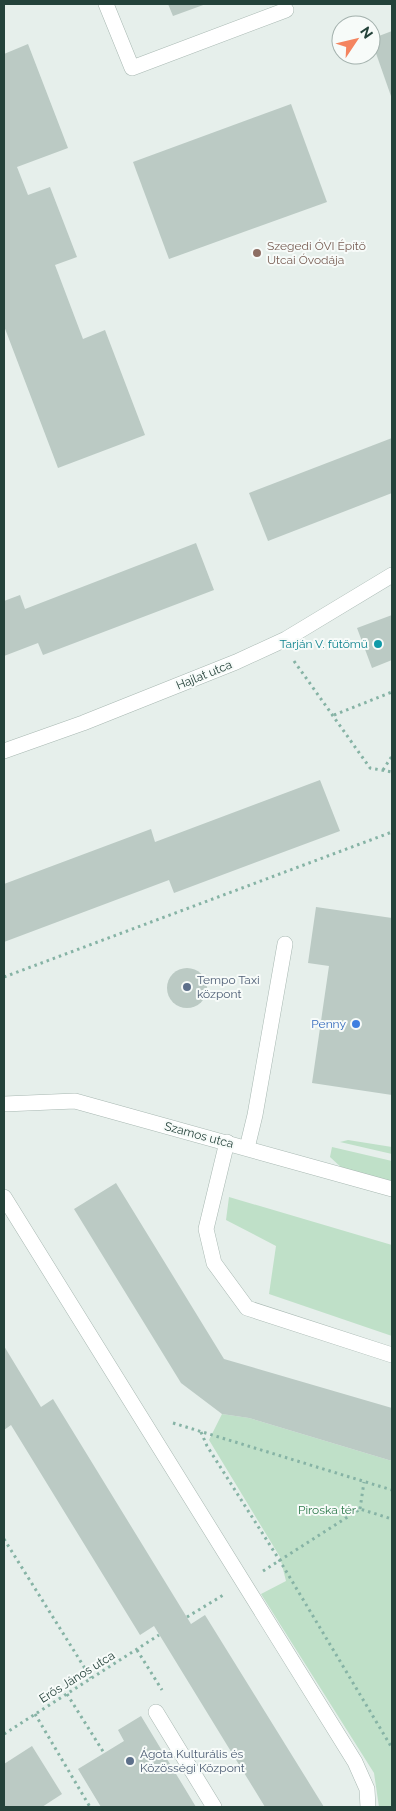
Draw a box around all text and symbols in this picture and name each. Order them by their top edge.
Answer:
north arrow [331,15,381,65]
text: N [357,24,376,42]
place label: Szegedi ÓVI Építő Utcai Óvodája [267,239,366,267]
marker: Szegedi ÓVI Építő Utcai Óvodája [251,247,263,259]
place label: Tarján V. fűtőmű [279,637,368,651]
marker: Tarján V. fűtőmű [372,638,384,650]
street label: Hajlat utca [174,657,234,693]
place label: Tempo Taxi központ [197,973,260,1001]
marker: Tempo Taxi központ [181,981,193,993]
place label: Penny [311,1017,346,1031]
marker: Penny [350,1018,362,1030]
street label: Szamos utca [163,1119,235,1151]
park label: Piroska tér [298,1503,357,1517]
street label: Erős János utca [37,1648,117,1706]
place label: Ágota Kulturális és Közösségi Központ [140,1747,245,1775]
marker: Ágota Kulturális és Közösségi Központ [124,1755,136,1767]

